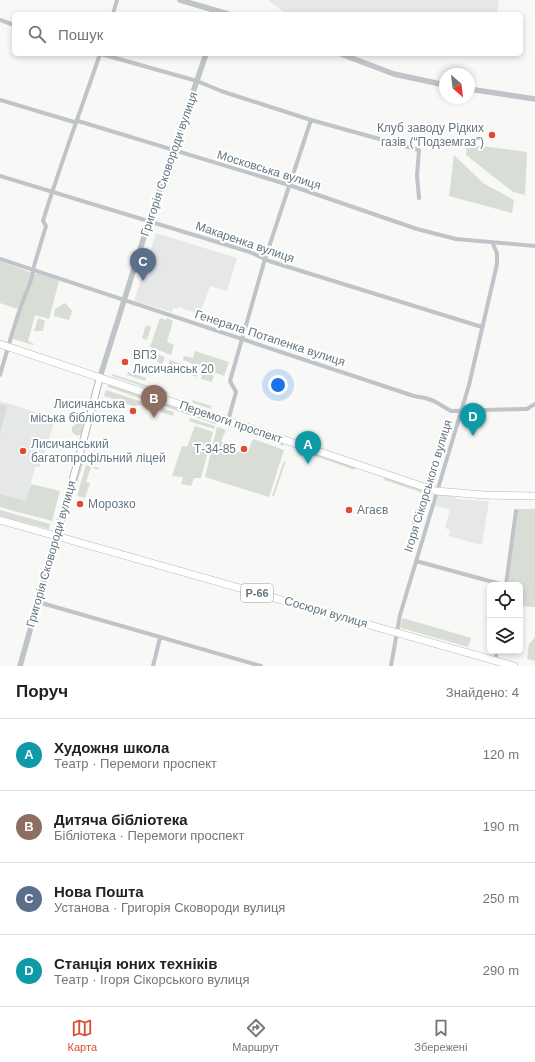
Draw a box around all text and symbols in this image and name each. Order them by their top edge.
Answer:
search box [12,12,523,56]
icon: search [26,23,48,45]
text: Пошук [58,26,103,43]
north arrow [439,68,475,104]
street label: Григорія Сковороди вулиця [138,90,200,238]
place label: Клуб заводу Рідких газів (“Подземгаз”) [377,121,484,149]
marker: Клуб заводу Рідких газів (“Подземгаз”) [487,130,497,140]
street label: Московська вулиця [215,148,323,192]
street label: Макаренка вулиця [194,219,296,265]
pin: C [130,248,156,281]
street label: Генерала Потапенка вулиця [193,307,347,369]
place label: ВПЗ Лисичанськ 20 [133,348,214,376]
marker: ВПЗ Лисичанськ 20 [120,357,130,367]
your location [268,375,288,395]
pin: B [141,385,167,418]
place label: Лисичанська мiська бiблiотека [30,397,125,425]
street label: Перемоги проспект [178,398,285,446]
pin: D [460,403,486,436]
marker: Лисичанська мiська бiблiотека [128,406,138,416]
street label: Ігоря Сікорського вулиця [401,418,455,554]
pin: A [295,431,321,464]
place label: Лисичанський багатопрофільний ліцей [31,437,166,465]
place label: Т-34-85 [194,442,236,456]
marker: Т-34-85 [239,444,249,454]
marker: Лисичанський багатопрофільний ліцей [18,446,28,456]
street label: Григорія Сковороди вулиця [23,479,79,629]
place label: Морозко [88,497,136,511]
marker: Морозко [75,499,85,509]
place label: Агаєв [357,503,388,517]
marker: Агаєв [344,505,354,515]
map controls [487,582,523,654]
button: locate [487,582,523,618]
road number: Р-66 [241,584,273,602]
street label: Сосюри вулиця [283,593,369,631]
button: layers [487,618,523,654]
text: Поруч [16,682,68,701]
text: Знайдено: 4 [446,685,519,700]
text: Художня школа [54,739,169,756]
text: A [24,747,34,762]
text: 120 m [483,747,519,762]
text: Театр · Перемоги проспект [54,756,217,771]
text: Дитяча бiблiотека [54,811,188,828]
text: B [24,819,34,834]
text: 190 m [483,819,519,834]
text: Бібліотека · Перемоги проспект [54,828,244,843]
text: Нова Пошта [54,883,144,900]
text: C [24,891,34,906]
text: 250 m [483,891,519,906]
text: Установа · Григорія Сковороди вулиця [54,900,285,915]
text: Станція юних техніків [54,955,217,972]
text: D [24,963,34,978]
text: 290 m [483,963,519,978]
text: Театр · Ігоря Сікорського вулиця [54,972,250,987]
tab: Карта [68,1017,97,1053]
tab: Маршрут [232,1017,279,1053]
tab: Збережені [414,1017,467,1053]

